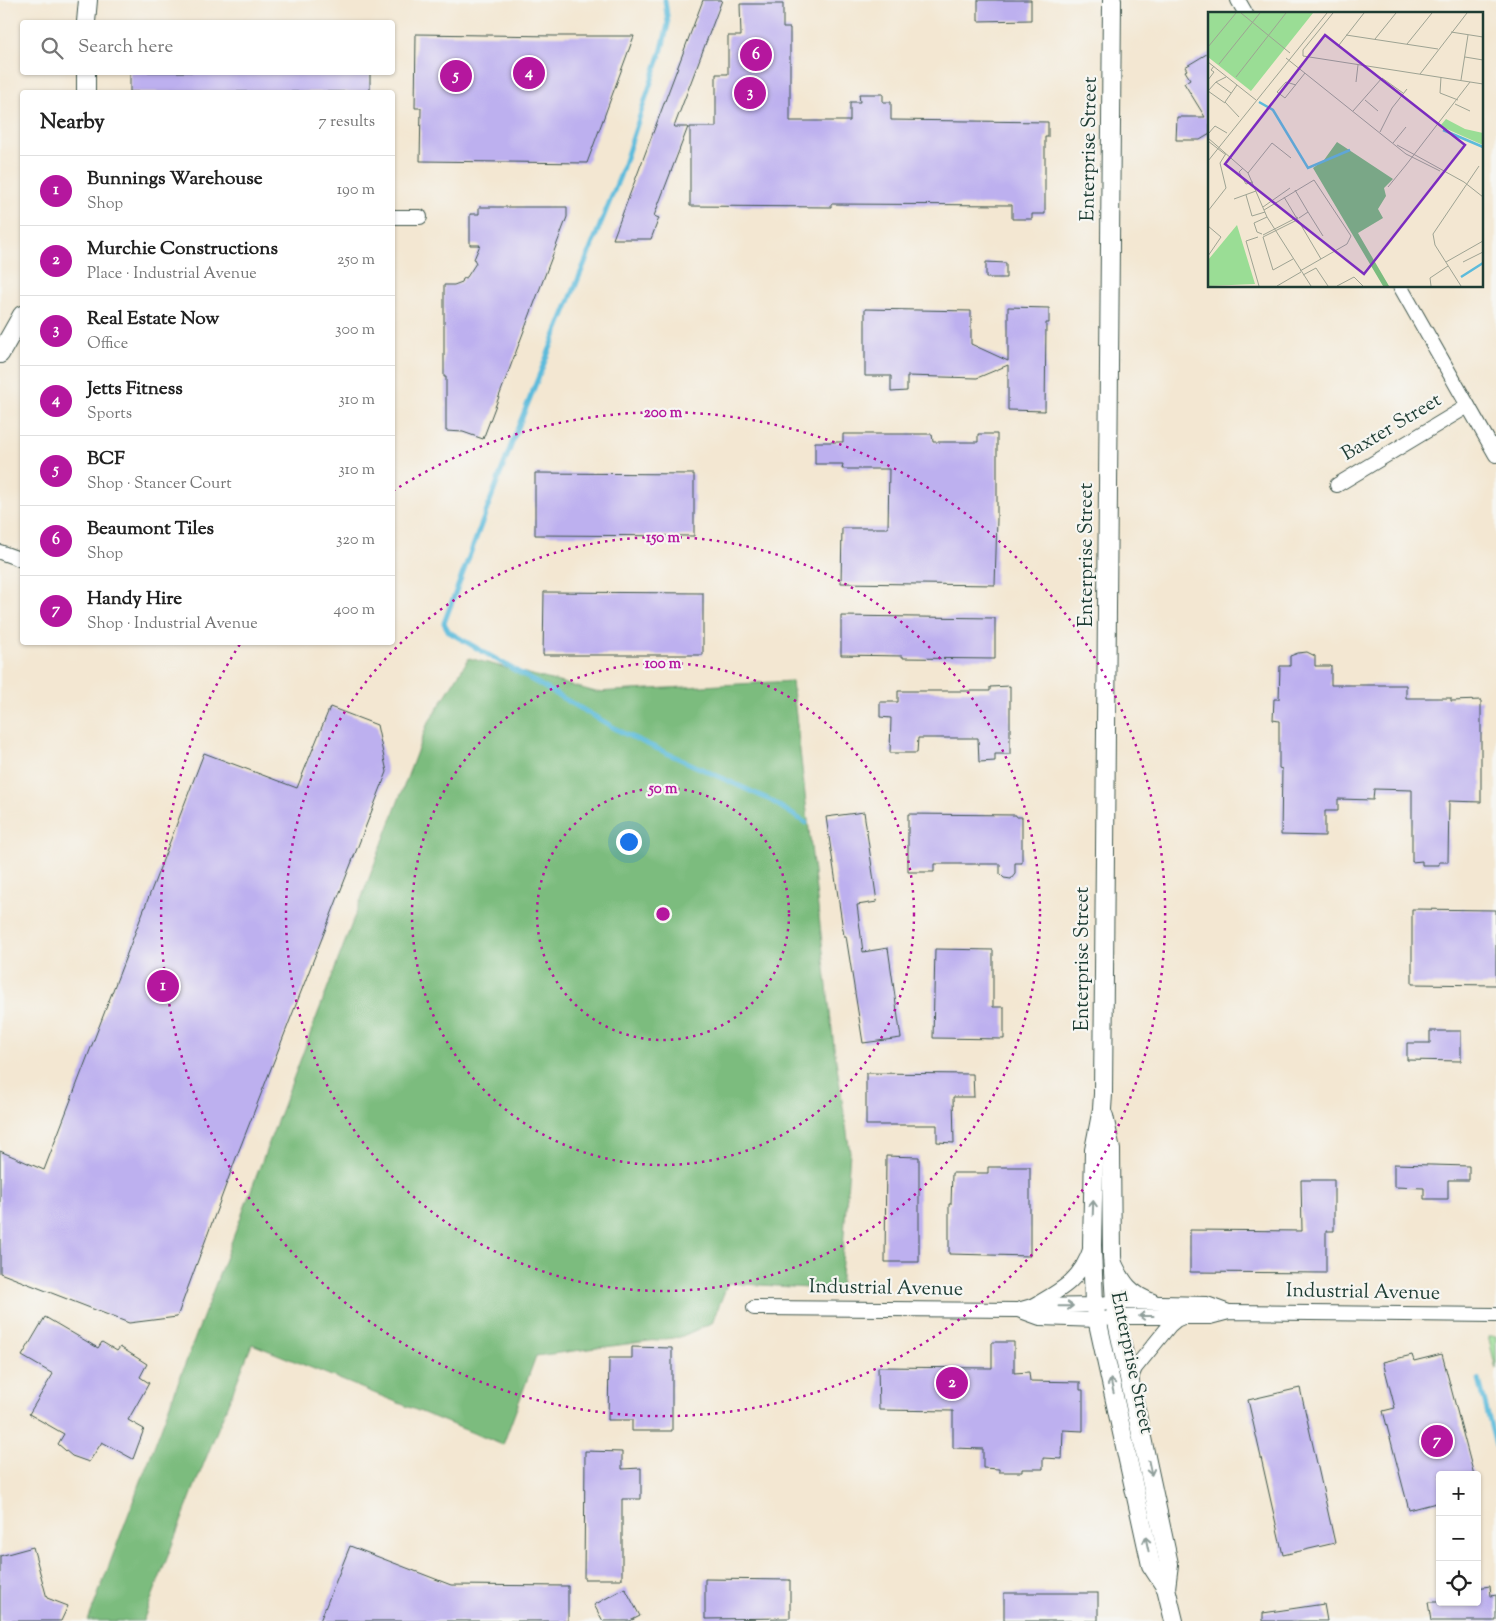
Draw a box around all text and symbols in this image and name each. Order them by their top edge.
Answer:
inset map [1208,12,1484,288]
search box [20,20,395,75]
icon: search [38,34,66,62]
text: Search here [78,34,173,61]
pin: 6 [740,36,772,74]
pin: 4 [513,54,545,92]
pin: 5 [440,57,472,95]
pin: 3 [734,74,766,112]
street label: Enterprise Street [1074,76,1106,222]
text: Nearby [40,108,105,138]
text: 7 results [319,111,375,134]
text: Bunnings Warehouse [87,166,263,193]
text: 1 [53,179,59,202]
text: 190 m [337,179,375,202]
text: Shop [87,193,123,216]
text: Murchie Constructions [87,236,278,263]
text: 2 [52,249,60,272]
text: 250 m [337,249,375,272]
text: Place · Industrial Avenue [87,263,257,286]
text: Real Estate Now [87,306,219,333]
text: 3 [53,319,59,342]
text: 300 m [335,319,375,342]
text: Office [87,333,128,356]
text: Jetts Fitness [87,376,183,403]
street label: Baxter Street [1336,387,1448,469]
text: 4 [52,389,60,412]
text: 310 m [338,389,375,412]
text: Sports [87,403,132,426]
text: 200 m [644,403,683,424]
text: BCF [87,446,125,473]
text: 5 [53,459,59,482]
text: 310 m [338,459,375,482]
text: Shop · Stancer Court [87,473,232,496]
street label: Enterprise Street [1073,482,1102,627]
text: Beaumont Tiles [87,516,214,543]
text: 150 m [646,528,680,549]
text: 6 [52,529,60,552]
text: 320 m [336,529,375,552]
text: Shop [87,543,123,566]
text: Handy Hire [87,586,182,613]
text: 7 [52,599,60,622]
text: 400 m [334,599,375,622]
text: Shop · Industrial Avenue [87,613,258,636]
text: 100 m [645,654,682,675]
text: 50 m [648,779,678,800]
your location [616,829,642,855]
street label: Enterprise Street [1069,886,1098,1031]
centre of rings [654,905,672,923]
pin: 1 [147,967,179,1005]
one-way arrow [1088,1200,1097,1216]
street label: Industrial Avenue [808,1273,964,1305]
street label: Industrial Avenue [1285,1277,1441,1309]
street label: Enterprise Street [1102,1289,1160,1437]
one-way arrow [1058,1301,1074,1311]
one-way arrow [1138,1312,1154,1321]
pin: 2 [936,1364,968,1402]
one-way arrow [1107,1378,1117,1394]
pin: 7 [1421,1422,1453,1460]
one-way arrow [1145,1460,1155,1476]
map controls [1436,1471,1481,1606]
button: + [1436,1471,1481,1516]
button: − [1436,1516,1481,1561]
one-way arrow [1142,1537,1151,1553]
button: locate [1436,1561,1481,1606]

